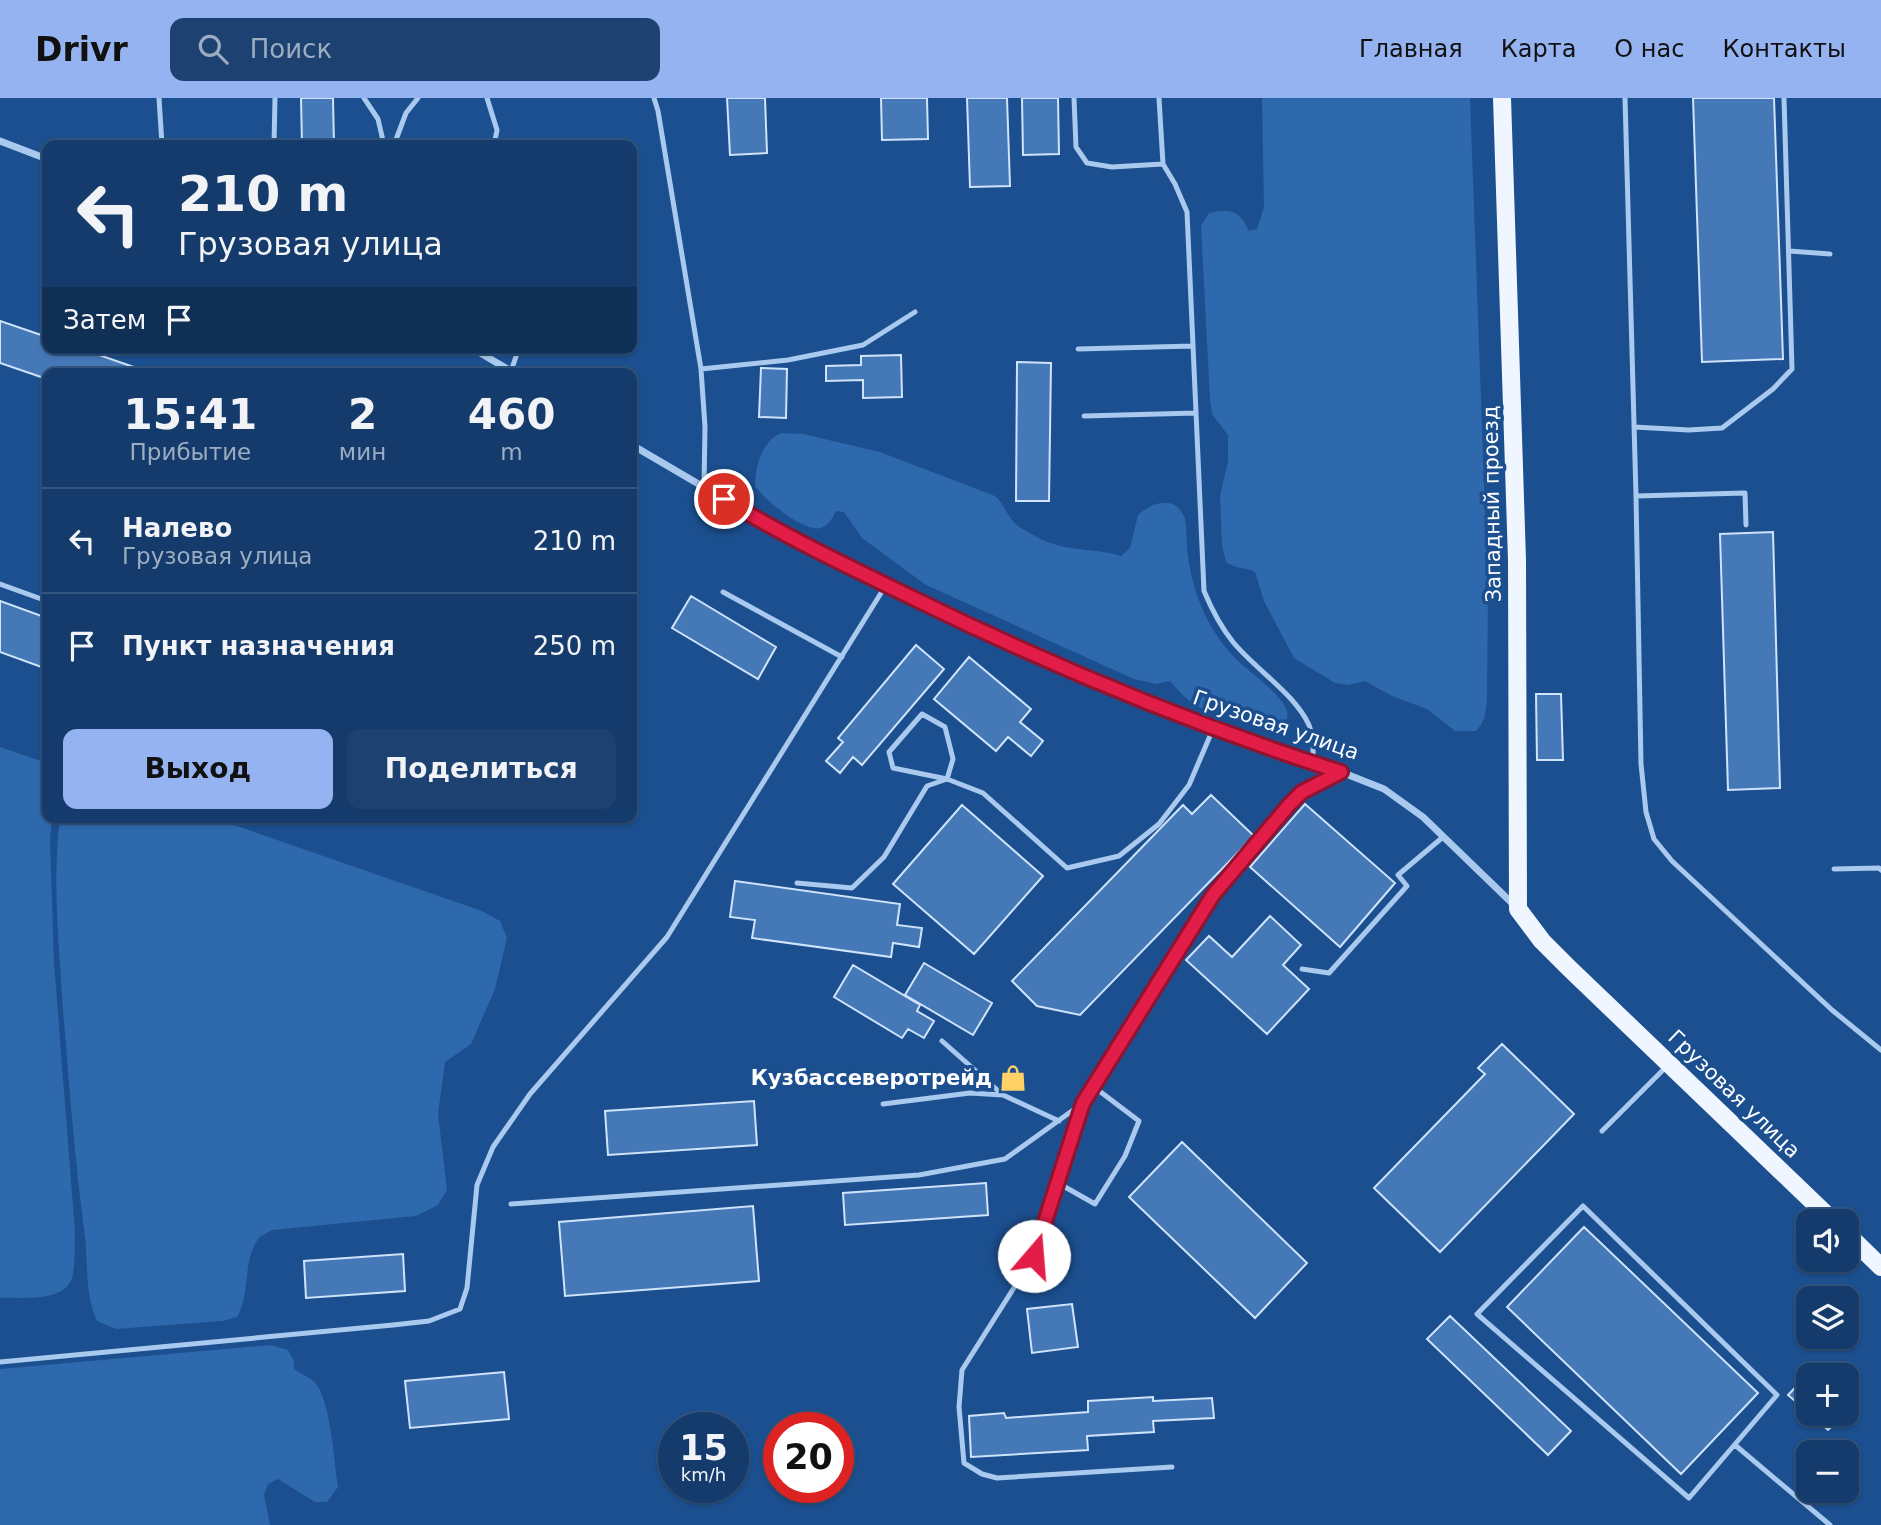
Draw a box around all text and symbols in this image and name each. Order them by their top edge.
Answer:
search box [170,18,660,81]
text: Drivr [35,30,128,69]
icon: search [194,30,232,68]
text: Поиск [250,34,332,64]
text: Главная [1359,35,1463,63]
text: Карта [1501,35,1576,63]
text: О нас [1614,35,1684,63]
text: Контакты [1722,35,1846,63]
text: 210 m [178,166,348,223]
icon: left [63,168,154,259]
text: Грузовая улица [178,225,443,263]
icon: arrive [160,301,198,339]
text: Затем [63,305,146,335]
text: 15:41 [124,390,257,439]
text: 2 [348,390,377,439]
text: 460 [468,390,555,439]
street label: Западный проезд [1478,406,1506,602]
text: Прибытие [130,439,251,465]
text: мин [339,439,386,465]
text: m [500,439,523,465]
pin [694,469,754,529]
icon: arrive [705,480,743,518]
text: Налево [122,513,232,543]
icon: left [63,522,101,560]
text: 210 m [533,526,616,556]
text: Грузовая улица [122,543,312,569]
icon: arrive [63,627,101,665]
text: Пункт назначения [122,631,395,661]
text: 250 m [533,631,616,661]
street label: Грузовая улица [1190,685,1362,765]
button: Выход [63,729,333,809]
button: Поделиться [347,729,616,809]
street label: Грузовая улица [1663,1025,1805,1163]
shop icon: Кузбассеверотрейд [998,1063,1028,1093]
place label: Кузбассеверотрейд [751,1066,992,1090]
map controls [1796,1209,1859,1503]
button: sound [1796,1209,1859,1272]
position arrow [997,1219,1071,1293]
button: layers [1796,1286,1859,1349]
button: + [1796,1363,1859,1426]
speed limit sign: 20 [763,1412,854,1503]
text: 15 [679,1428,728,1468]
button: − [1796,1440,1859,1503]
text: km/h [681,1464,726,1485]

